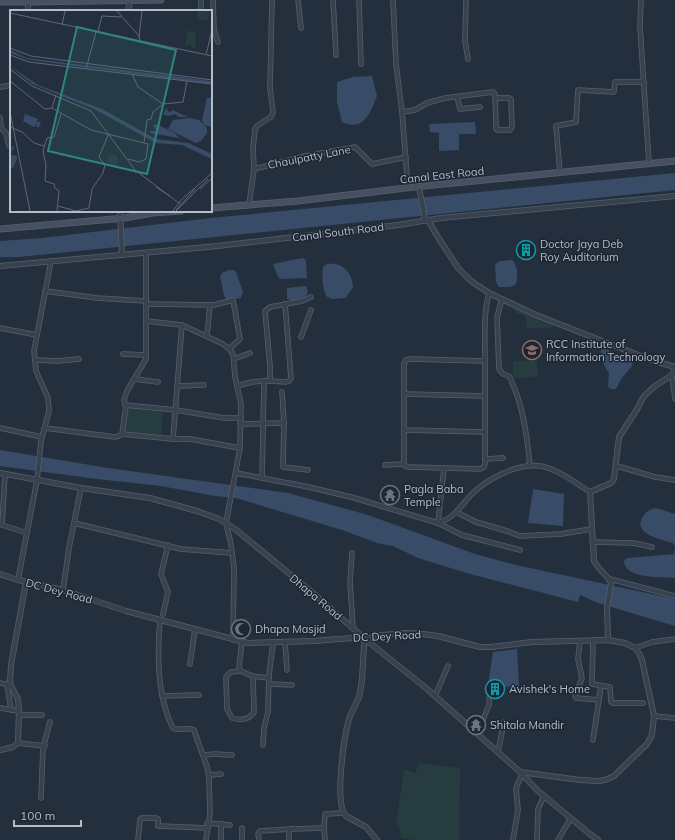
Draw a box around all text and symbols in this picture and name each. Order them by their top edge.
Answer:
inset map [10,10,212,212]
street label: Chaulpatty Lane [266,142,352,172]
street label: Canal East Road [399,164,485,186]
street label: Canal South Road [291,219,385,245]
place label: Doctor Jaya Deb Roy Auditorium [540,237,623,264]
building icon: Doctor Jaya Deb Roy Auditorium [515,239,537,261]
place label: RCC Institute of Information Technology [546,337,665,364]
school or university icon: RCC Institute of Information Technology [521,339,543,361]
place label: Pagla Baba Temple [404,482,464,509]
temple icon: Pagla Baba Temple [379,484,401,506]
street label: Dhapa Road [287,571,345,623]
street label: DC Dey Road [24,575,94,607]
mosque icon: Dhapa Masjid [230,618,252,640]
place label: Dhapa Masjid [255,622,326,636]
street label: DC Dey Road [352,627,422,645]
building icon: Avishek's Home [484,678,506,700]
place label: Avishek's Home [509,682,590,696]
temple icon: Shitala Mandir [465,714,487,736]
place label: Shitala Mandir [490,718,564,732]
scale bar [14,802,81,828]
text: 100 m [20,808,55,823]

